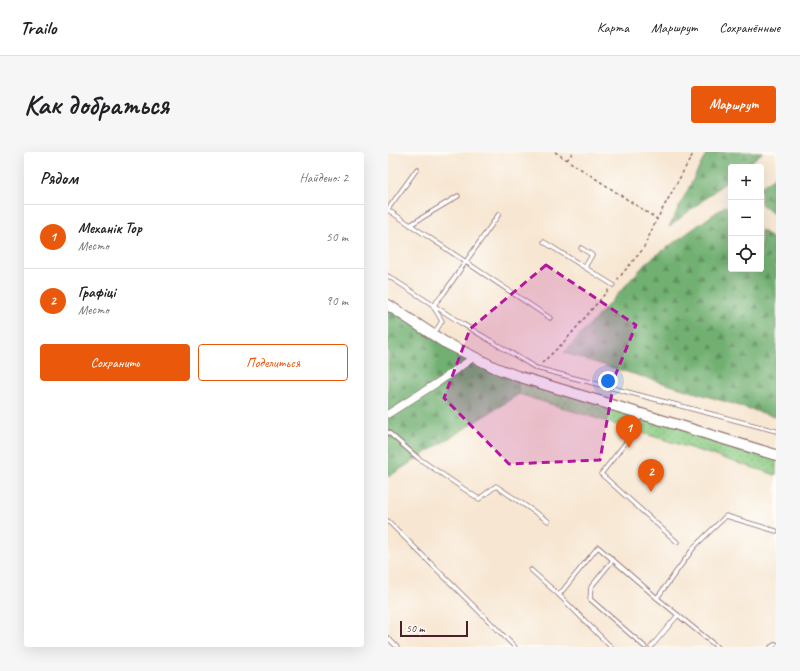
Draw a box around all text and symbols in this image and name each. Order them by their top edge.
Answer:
text: Trailo [20,16,56,40]
text: Карта [597,19,629,36]
text: Маршрут [651,19,697,36]
text: Сохранённые [719,19,780,36]
button: Маршрут [691,86,776,123]
text: Как добраться [24,87,169,122]
map controls [728,164,764,272]
button: + [728,164,764,200]
text: Рядом [40,168,78,189]
text: Найдено: 2 [300,170,348,186]
button: − [728,200,764,236]
text: Механік Тор [78,219,142,238]
text: 1 [50,229,56,245]
text: 50 m [326,229,348,245]
button: locate [728,236,764,272]
text: Место [78,238,109,254]
text: Графіці [78,283,116,302]
text: 2 [50,293,56,309]
text: 90 m [326,293,348,309]
text: Место [78,302,109,318]
button: Сохранить [40,344,190,381]
button: Поделиться [198,344,348,381]
your location [598,371,618,391]
pin: 1 [616,415,642,448]
pin: 2 [638,459,664,492]
scale bar [400,619,468,638]
text: 50 m [406,621,425,635]

